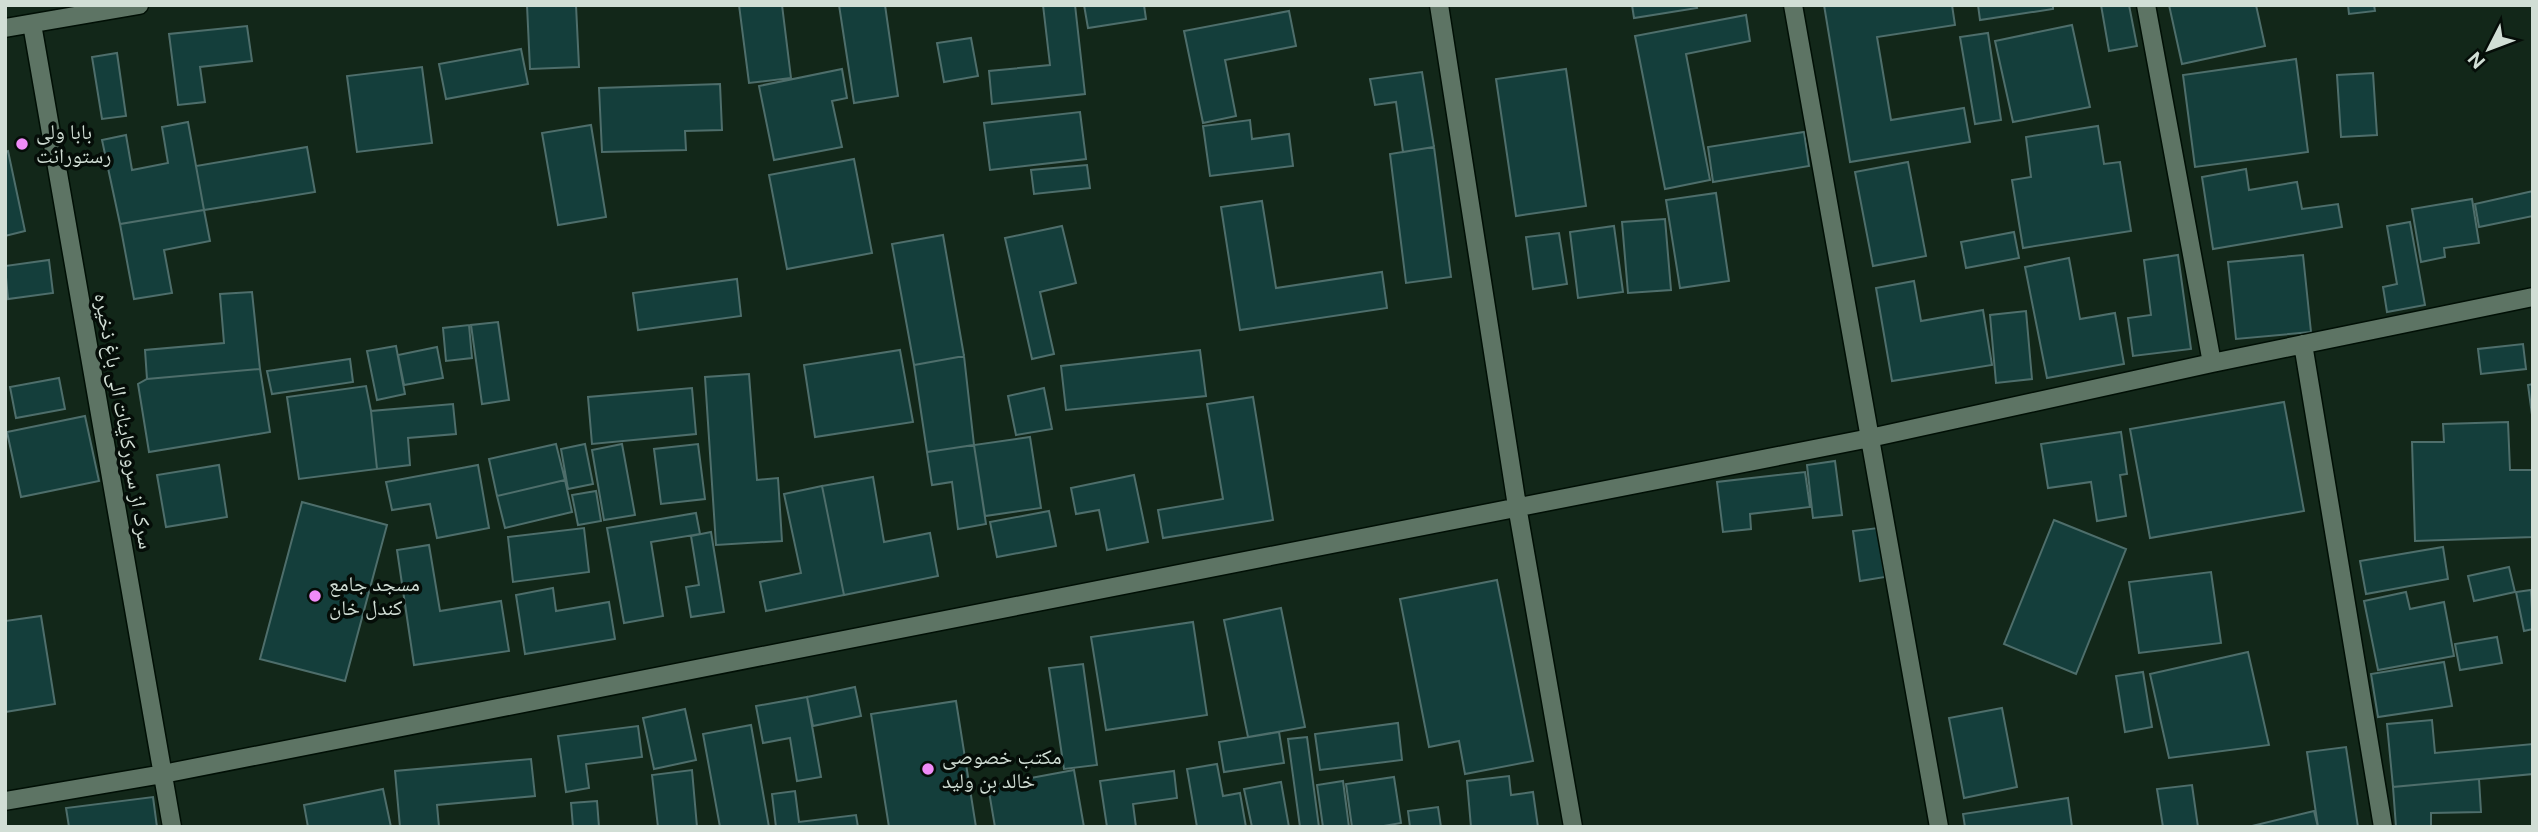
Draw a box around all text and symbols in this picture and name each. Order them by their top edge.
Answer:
north arrow [2454,14,2524,84]
text: N [2463,47,2490,73]
place label: بابا ولی رستورانت [36,119,111,168]
marker: بابا ولی رستورانت [14,136,30,152]
street label: سرک از سرورکاینات الی باغ ذخیره [89,291,159,551]
place label: مسجد جامع کندل خان [329,571,420,620]
marker: مسجد جامع کندل خان [307,588,323,604]
place label: مکتب خصوصی خالد بن ولید [942,744,1062,794]
marker: مکتب خصوصی خالد بن ولید [920,761,936,777]

